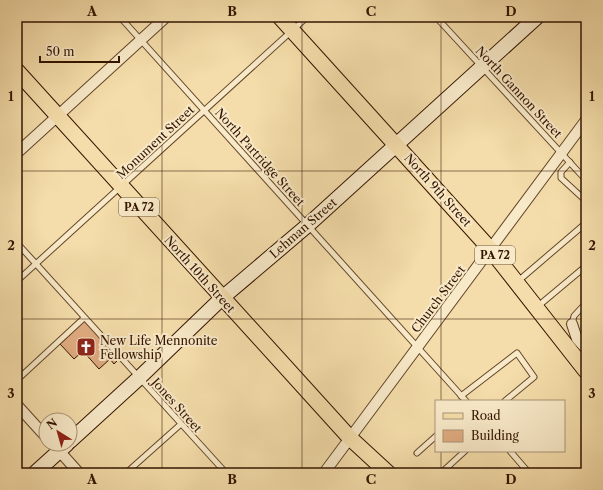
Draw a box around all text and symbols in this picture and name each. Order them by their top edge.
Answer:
text: A [86,3,98,19]
text: B [227,3,237,19]
text: C [366,3,376,19]
text: D [505,3,517,19]
scale bar [40,38,119,64]
street label: North Gannon Street [473,43,566,142]
text: 50 m [46,44,75,59]
text: 1 [8,88,14,104]
text: 1 [589,88,595,104]
street label: Monument Street [113,102,198,182]
street label: North Partridge Street [212,105,308,210]
street label: North 9th Street [401,150,475,230]
street label: Lehman Street [266,194,340,261]
road number: PA 72 [119,198,159,216]
street label: North 10th Street [161,232,239,316]
text: 2 [7,237,15,253]
text: 2 [588,237,596,253]
road number: PA 72 [475,246,515,264]
street label: Church Street [408,262,469,335]
place label: New Life Mennonite Fellowship [100,333,218,362]
church icon: New Life Mennonite Fellowship [75,336,97,358]
street label: Jones Street [147,373,206,436]
text: 3 [7,385,15,401]
text: 3 [588,385,596,401]
legend [435,400,565,452]
text: Road [471,408,501,423]
north arrow [38,412,78,452]
text: N [44,415,60,432]
text: Building [471,428,519,443]
text: A [86,471,98,487]
text: B [227,471,237,487]
text: C [366,471,376,487]
text: D [505,471,517,487]

